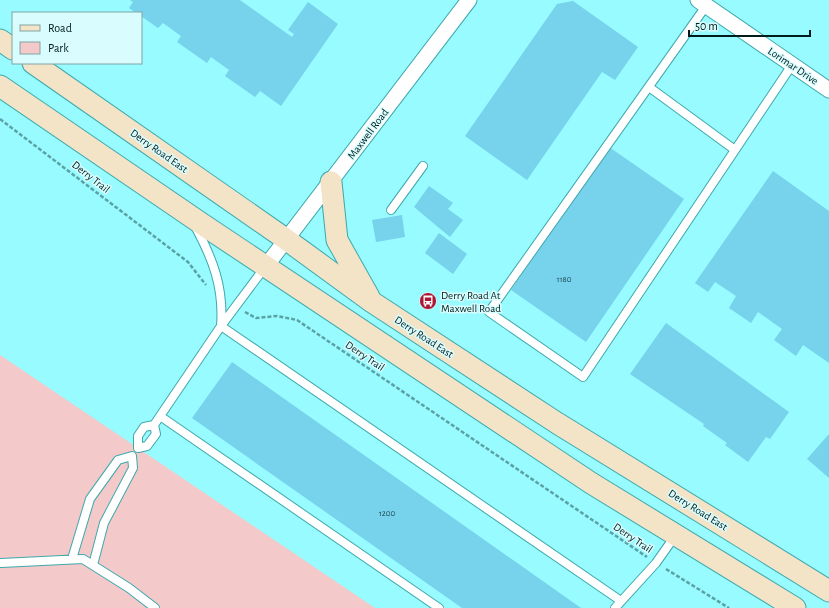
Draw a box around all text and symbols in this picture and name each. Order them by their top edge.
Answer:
legend [12,12,142,64]
scale bar [689,12,810,38]
text: 50 m [695,20,718,32]
text: Road [48,22,72,34]
text: Park [48,42,69,54]
street label: Lorimar Drive [766,45,820,87]
street label: Maxwell Road [346,107,391,161]
street label: Derry Road East [128,127,190,175]
street label: Derry Trail [70,159,112,195]
house number: 1180 [556,275,572,284]
place label: Derry Road At Maxwell Road [441,290,501,314]
bus stop icon: Derry Road At Maxwell Road [418,291,438,311]
street label: Derry Road East [393,314,456,360]
street label: Derry Trail [343,339,387,373]
street label: Derry Road East [667,487,730,533]
house number: 1200 [379,509,396,518]
street label: Derry Trail [611,521,655,555]

